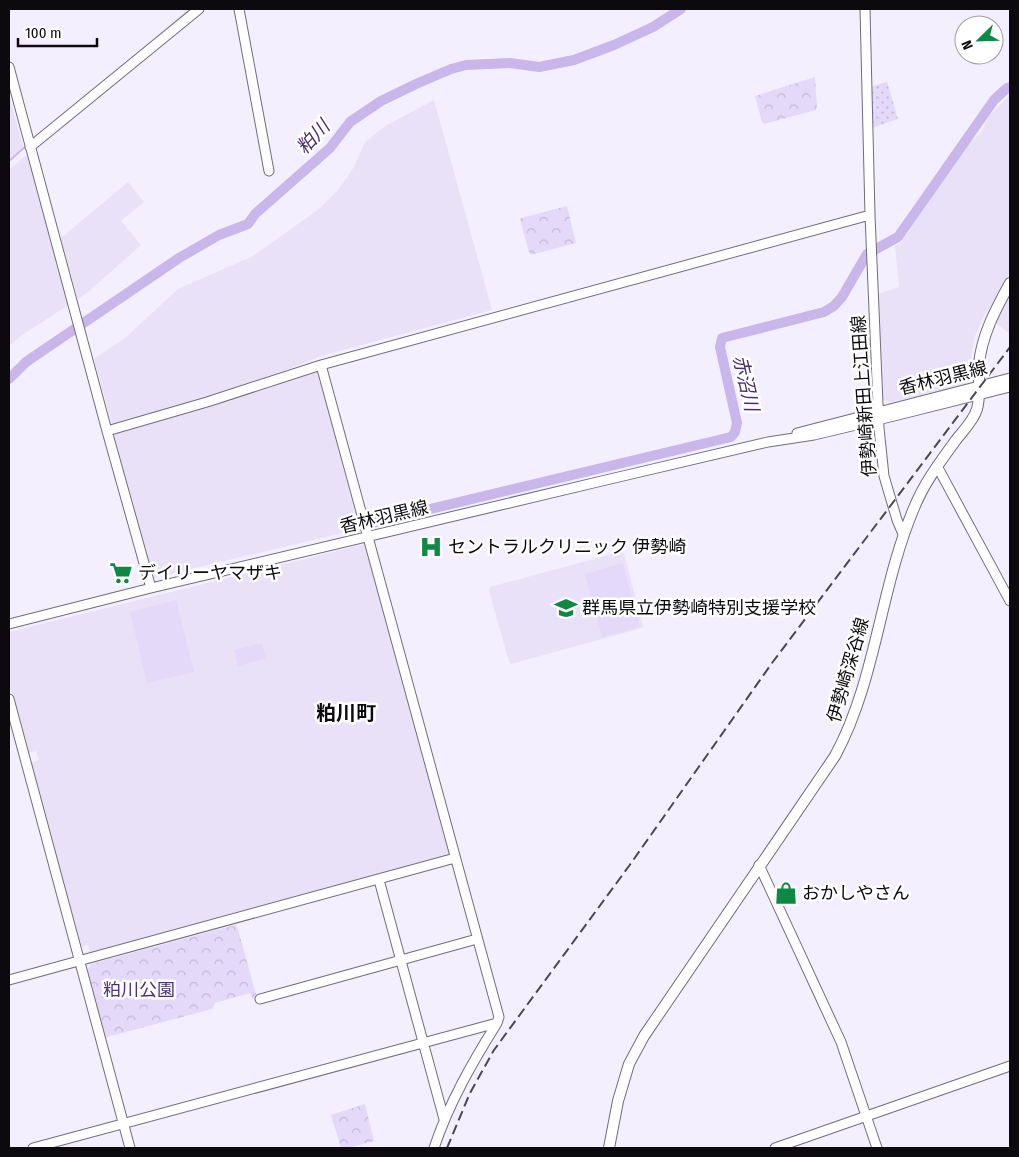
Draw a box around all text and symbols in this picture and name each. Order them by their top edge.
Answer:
scale bar [18,15,96,47]
north arrow [954,15,1004,65]
text: 100 m [25,24,62,42]
text: N [958,38,977,52]
water label: 粕川 [292,114,336,159]
street label: 伊勢崎新田上江田線 [847,314,881,478]
water label: 赤沼川 [728,353,764,415]
street label: 香林羽黒線 [897,356,989,400]
street label: 香林羽黒線 [338,496,430,538]
hospital icon: セントラルクリニック 伊勢崎 [418,534,444,560]
place label: セントラルクリニック 伊勢崎 [448,536,686,558]
supermarket icon: デイリーヤマザキ [108,560,134,586]
place label: デイリーヤマザキ [138,562,282,584]
school or university icon: 群馬県立伊勢崎特別支援学校 [553,595,579,621]
place label: 群馬県立伊勢崎特別支援学校 [582,597,816,619]
street label: 伊勢崎深谷線 [823,615,873,725]
district label: 粕川町 [316,701,376,725]
shop icon: おかしやさん [773,880,799,906]
place label: おかしやさん [802,882,910,904]
park label: 粕川公園 [103,979,175,1001]

